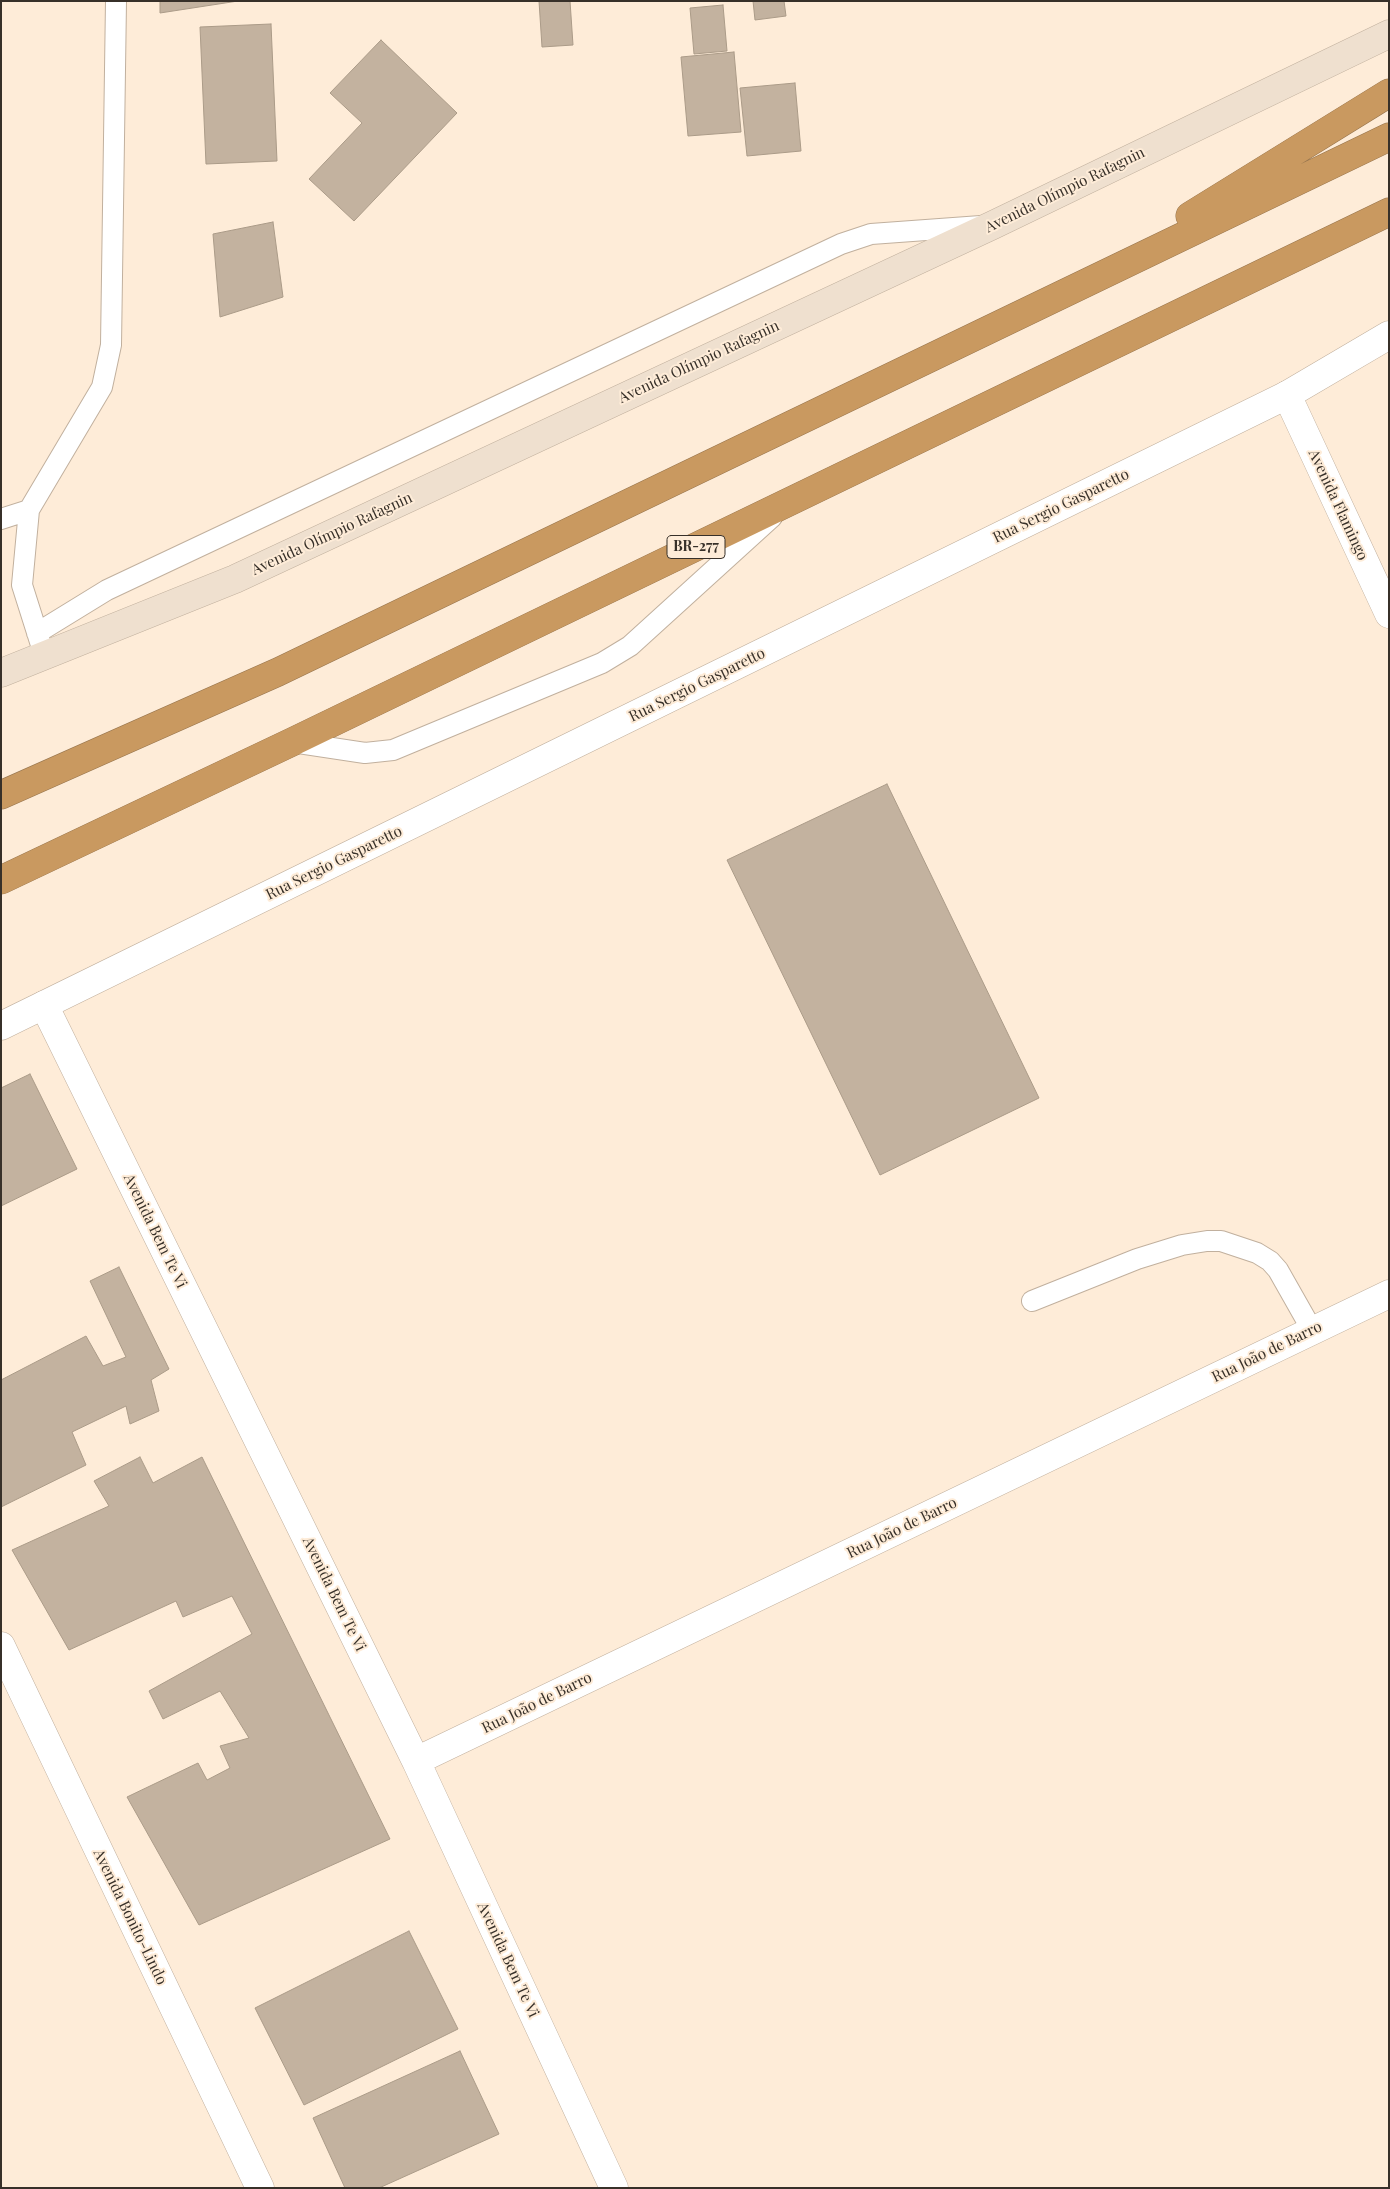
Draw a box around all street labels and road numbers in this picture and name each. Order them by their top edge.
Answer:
street label: Avenida Olímpio Rafagnin [982,143,1148,237]
street label: Avenida Olímpio Rafagnin [616,317,782,407]
street label: Avenida Flamingo [1304,447,1372,563]
street label: Rua Sergio Gasparetto [990,465,1132,547]
street label: Avenida Olímpio Rafagnin [249,489,415,579]
road number: BR-277 [667,536,725,558]
street label: Rua Sergio Gasparetto [626,644,768,726]
street label: Rua Sergio Gasparetto [263,822,405,904]
street label: Avenida Bem Te Vi [120,1171,190,1291]
street label: Rua João de Barro [1209,1318,1325,1386]
street label: Rua João de Barro [844,1494,960,1562]
street label: Avenida Bem Te Vi [299,1534,369,1654]
street label: Rua João de Barro [479,1669,595,1737]
street label: Avenida Bonito-Lindo [89,1846,171,1988]
street label: Avenida Bem Te Vi [473,1900,543,2020]

